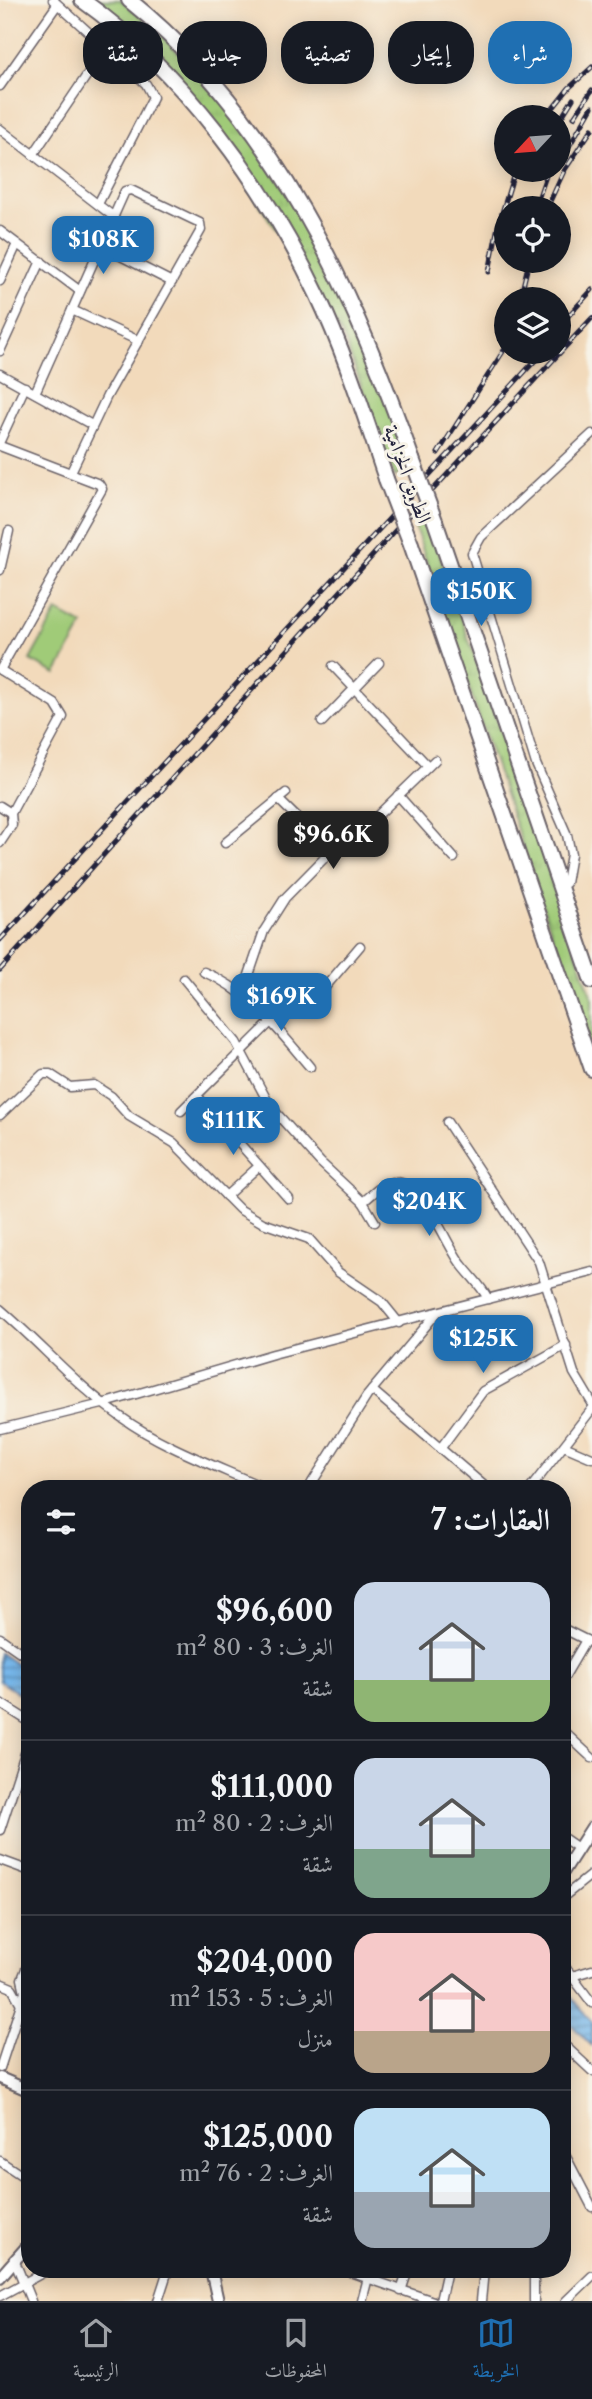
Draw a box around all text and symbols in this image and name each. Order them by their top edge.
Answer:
chip: شقة [83,21,163,84]
chip: جديد [177,21,267,84]
chip: تصفية [281,21,374,84]
chip: إيجار [388,21,474,84]
chip: شراء [488,21,572,84]
north arrow [494,105,570,182]
map controls [494,105,571,364]
button: locate [494,196,571,273]
pin: $108K [54,216,152,276]
text: $108K [68,225,138,253]
button: layers [494,287,571,364]
street label: الطريق الحزامية [378,421,437,527]
pin: $150K [432,568,530,628]
text: $150K [447,577,515,605]
pin: $96.6K [276,812,390,871]
text: $96.6K [294,820,372,848]
pin: $169K [232,974,330,1033]
text: $169K [246,982,316,1010]
pin: $111K [184,1098,282,1157]
text: $111K [202,1106,264,1134]
pin: $204K [380,1178,478,1238]
text: $204K [392,1187,466,1215]
pin: $125K [434,1316,532,1375]
text: $125K [449,1324,517,1352]
text: العقارات: 7 [431,1501,550,1538]
icon: filters [42,1503,80,1541]
text: $96,600 [216,1592,333,1629]
icon: home [410,1610,494,1694]
text: الغرف: 3 · 80 m² [176,1633,333,1661]
text: شقة [303,1674,333,1702]
text: $111,000 [211,1768,333,1805]
icon: home [410,1786,494,1870]
text: الغرف: 2 · 80 m² [175,1809,333,1837]
text: شقة [303,1850,333,1878]
text: $204,000 [196,1943,333,1980]
icon: home [410,1961,494,2045]
text: الغرف: 5 · 153 m² [169,1984,333,2012]
text: منزل [298,2025,333,2053]
text: $125,000 [203,2118,333,2155]
icon: home [410,2136,494,2220]
text: الغرف: 2 · 76 m² [179,2159,333,2187]
text: شقة [303,2200,333,2228]
tab: الرئيسية [73,2314,119,2389]
tab: المحفوظات [264,2314,327,2389]
tab: الخريطة [473,2314,519,2389]

